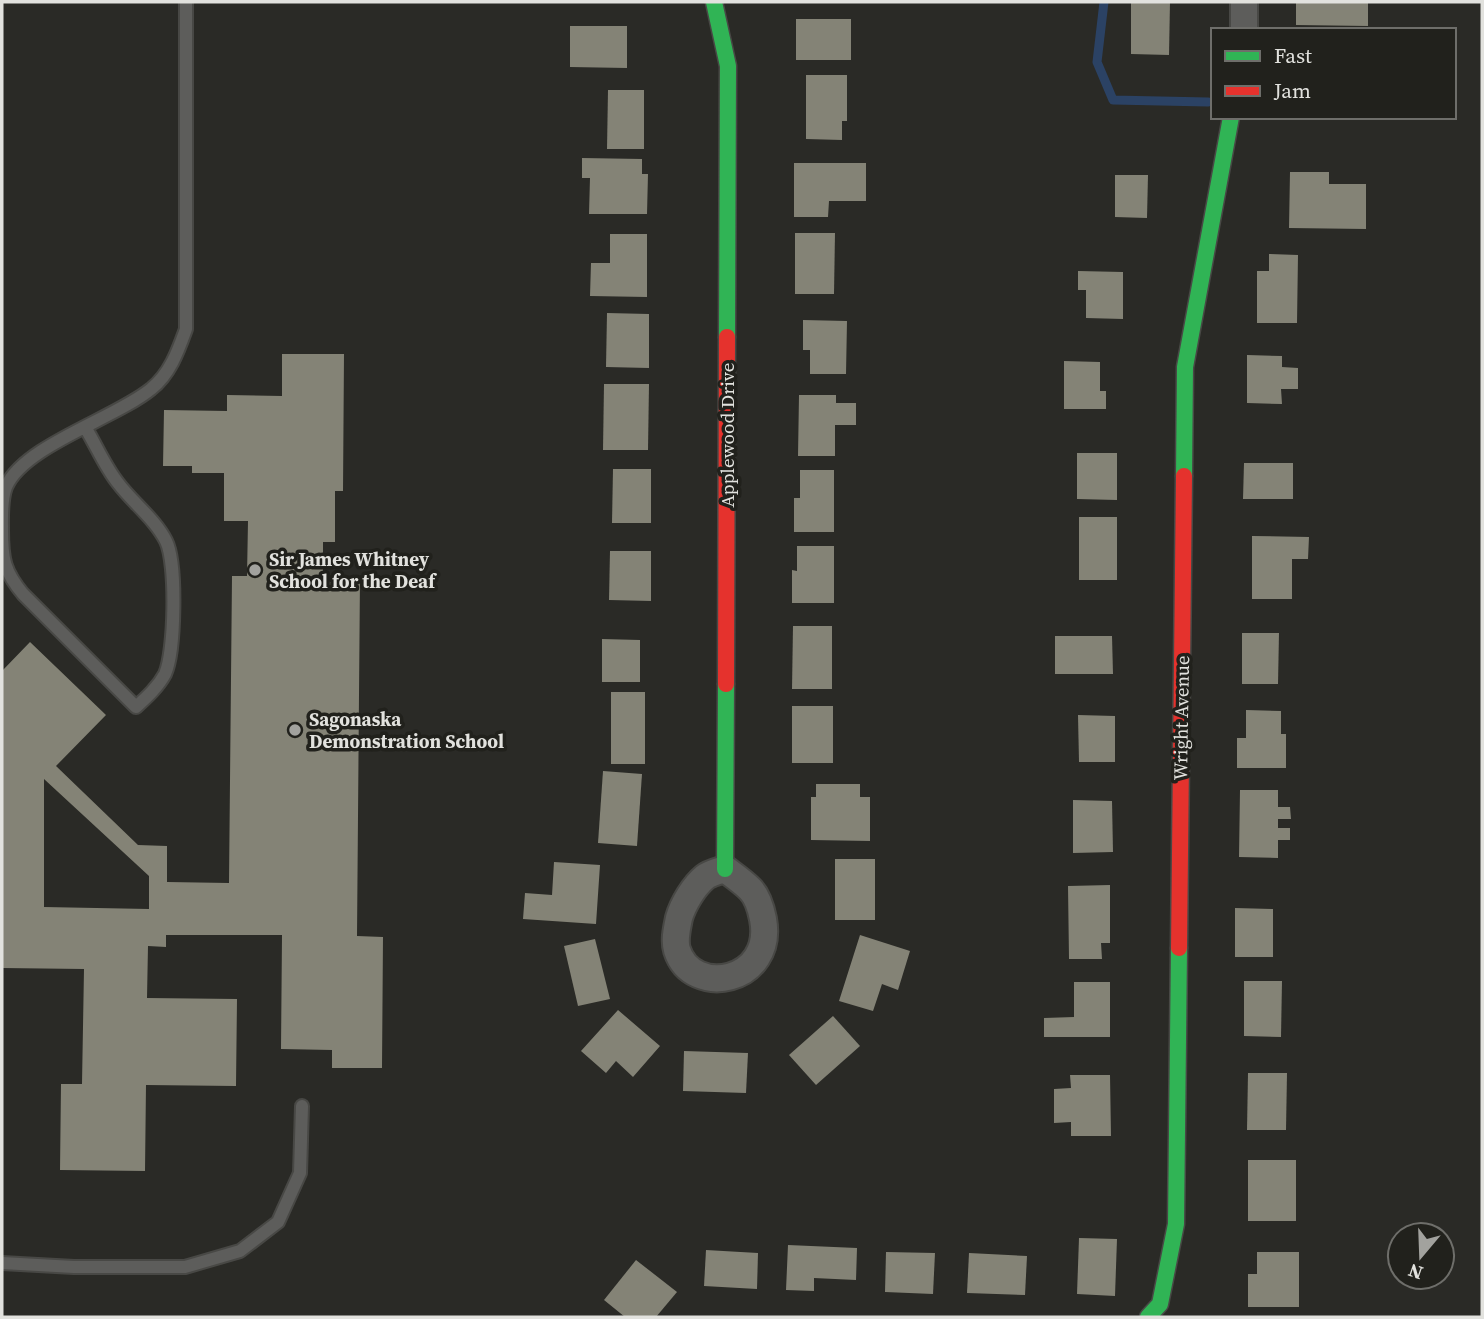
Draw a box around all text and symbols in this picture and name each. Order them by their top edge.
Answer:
legend [1211,28,1456,119]
text: Fast [1274,41,1312,70]
text: Jam [1273,76,1311,105]
street label: Applewood Drive [714,363,740,508]
place label: Sir James Whitney School for the Deaf [269,546,437,594]
marker: Sir James Whitney School for the Deaf [247,562,263,578]
street label: Wright Avenue [1167,655,1195,781]
place label: Sagonaska Demonstration School [309,706,504,754]
marker: Sagonaska Demonstration School [287,722,303,738]
north arrow [1386,1221,1456,1291]
text: N [1405,1257,1426,1287]

